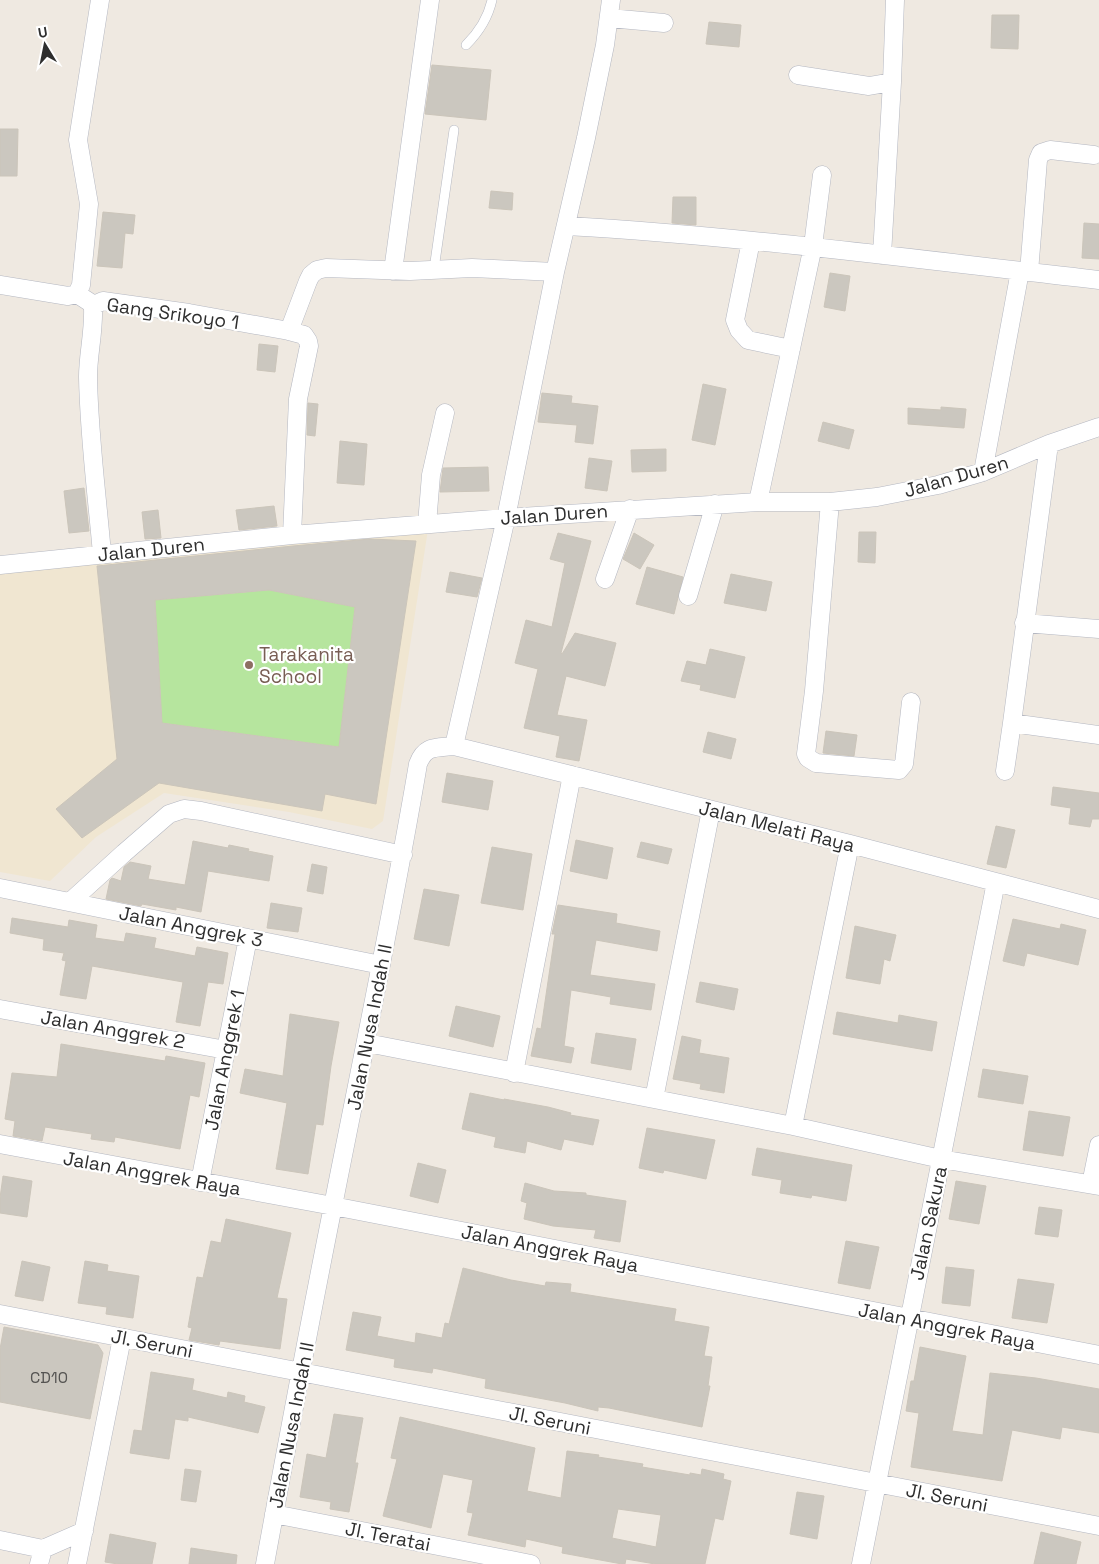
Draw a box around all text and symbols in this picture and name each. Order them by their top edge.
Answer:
north arrow [20,20,70,70]
text: U [37,23,49,42]
street label: Gang Srikoyo 1 [105,292,241,335]
street label: Jalan Duren [901,450,1011,503]
street label: Jalan Duren [499,498,609,531]
street label: Jalan Duren [96,531,206,568]
place label: Tarakanita School [259,642,354,689]
marker: Tarakanita School [243,659,255,671]
street label: Jalan Melati Raya [696,795,858,858]
street label: Jalan Anggrek 3 [117,900,265,953]
street label: Jalan Nusa Indah II [341,942,398,1112]
street label: Jalan Anggrek 1 [199,988,250,1133]
street label: Jalan Anggrek 2 [39,1004,187,1054]
street label: Jalan Anggrek Raya [61,1146,243,1201]
street label: Jalan Sakura [904,1164,953,1282]
street label: Jalan Anggrek Raya [459,1219,641,1278]
street label: Jalan Anggrek Raya [856,1297,1038,1356]
street label: Jl. Seruni [109,1323,195,1364]
street label: Jalan Nusa Indah II [263,1340,320,1510]
house number: CD10 [30,1367,68,1388]
street label: Jl. Seruni [507,1400,593,1441]
street label: Jl. Seruni [904,1477,990,1518]
street label: Jl. Teratai [343,1516,433,1557]

